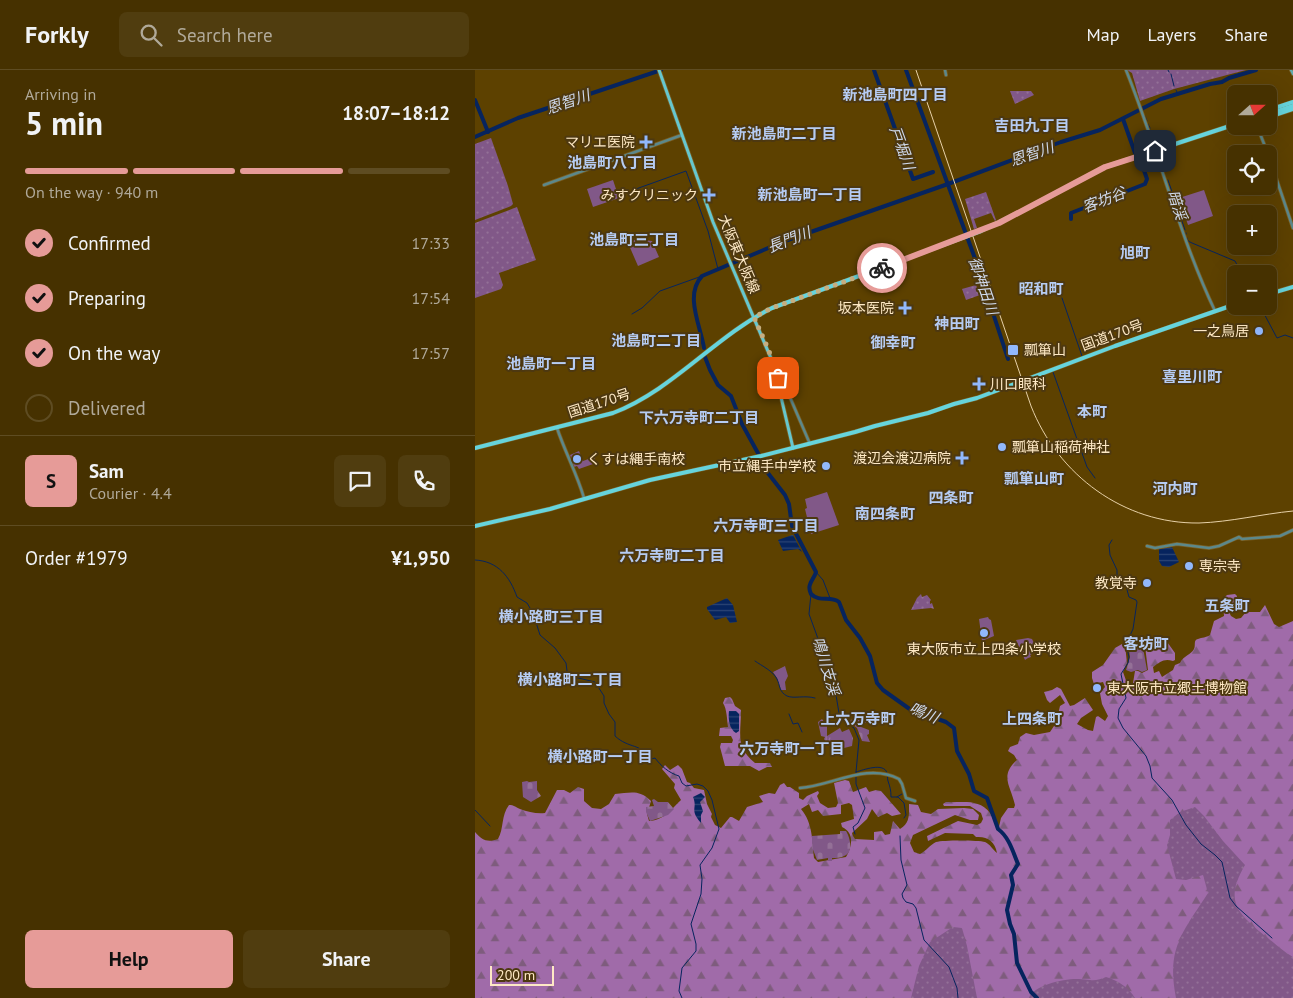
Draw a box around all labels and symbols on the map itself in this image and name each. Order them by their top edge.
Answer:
water label: 恩智川 [543,85,594,118]
district label: 新池島町四丁目 [842,85,948,104]
north arrow [1227,85,1277,135]
district label: 吉田九丁目 [994,116,1070,135]
water label: 戸堀川 [886,123,920,174]
district label: 新池島町二丁目 [731,124,837,143]
pin [1134,130,1176,172]
place label: マリエ医院 [565,133,635,151]
marker: マリエ医院 [639,135,653,149]
water label: 恩智川 [1007,137,1058,170]
district label: 池島町八丁目 [567,153,657,172]
water label: 客坊谷 [1079,182,1130,216]
district label: 新池島町一丁目 [757,185,863,204]
place label: みすクリニック [600,186,698,204]
marker: みすクリニック [702,188,716,202]
water label: 暗渓 [1164,188,1192,224]
street label: 大阪東大阪線 [714,212,764,296]
water label: 長門川 [764,222,815,256]
district label: 池島町三丁目 [589,230,679,249]
courier [857,243,907,293]
district label: 旭町 [1120,243,1150,262]
water label: 御神田川 [965,254,1003,319]
district label: 昭和町 [1018,279,1064,298]
place label: 坂本医院 [838,299,894,317]
marker: 坂本医院 [898,301,912,315]
district label: 神田町 [933,314,980,333]
street label: 国道170号 [1078,315,1146,355]
place label: 一之鳥居 [1193,322,1249,340]
marker: 一之鳥居 [1253,325,1265,337]
district label: 池島町二丁目 [611,331,701,350]
district label: 御幸町 [870,333,916,352]
place label: 瓢箪山 [1024,341,1066,359]
marker: 瓢箪山 [1006,343,1020,357]
district label: 池島町一丁目 [506,354,596,373]
pin [757,357,799,399]
district label: 喜里川町 [1162,367,1222,386]
place label: 川口眼科 [990,375,1046,393]
marker: 川口眼科 [972,377,986,391]
street label: 国道170号 [565,384,633,422]
district label: 本町 [1077,402,1107,421]
district label: 下六万寺町二丁目 [639,408,759,427]
place label: 瓢箪山稲荷神社 [1012,438,1110,456]
marker: 瓢箪山稲荷神社 [996,441,1008,453]
place label: 渡辺会渡辺病院 [853,449,951,467]
place label: くすは縄手南校 [587,450,685,468]
marker: 渡辺会渡辺病院 [955,451,969,465]
marker: くすは縄手南校 [571,453,583,465]
place label: 市立縄手中学校 [718,457,816,475]
marker: 市立縄手中学校 [820,460,832,472]
district label: 瓢箪山町 [1004,469,1064,488]
district label: 河内町 [1152,479,1198,498]
district label: 四条町 [928,488,974,507]
district label: 南四条町 [855,504,915,523]
district label: 六万寺町三丁目 [713,516,819,535]
district label: 六万寺町二丁目 [619,546,725,565]
place label: 専宗寺 [1199,557,1241,575]
marker: 専宗寺 [1183,560,1195,572]
place label: 教覚寺 [1095,574,1137,592]
marker: 教覚寺 [1141,577,1153,589]
district label: 五条町 [1204,596,1250,615]
district label: 横小路町三丁目 [498,607,604,626]
marker: 東大阪市立上四条小学校 [978,627,990,639]
water label: 鳴川支渓 [809,634,845,699]
district label: 客坊町 [1123,634,1169,653]
place label: 東大阪市立上四条小学校 [907,640,1061,658]
district label: 横小路町二丁目 [517,670,623,689]
place label: 東大阪市立郷土博物館 [1107,679,1247,697]
marker: 東大阪市立郷土博物館 [1091,682,1103,694]
water label: 鳴川 [907,698,944,728]
district label: 上六万寺町 [820,709,896,728]
district label: 上四条町 [1002,709,1062,728]
district label: 六万寺町一丁目 [739,739,845,758]
district label: 横小路町一丁目 [547,747,653,766]
scale bar [490,963,554,986]

